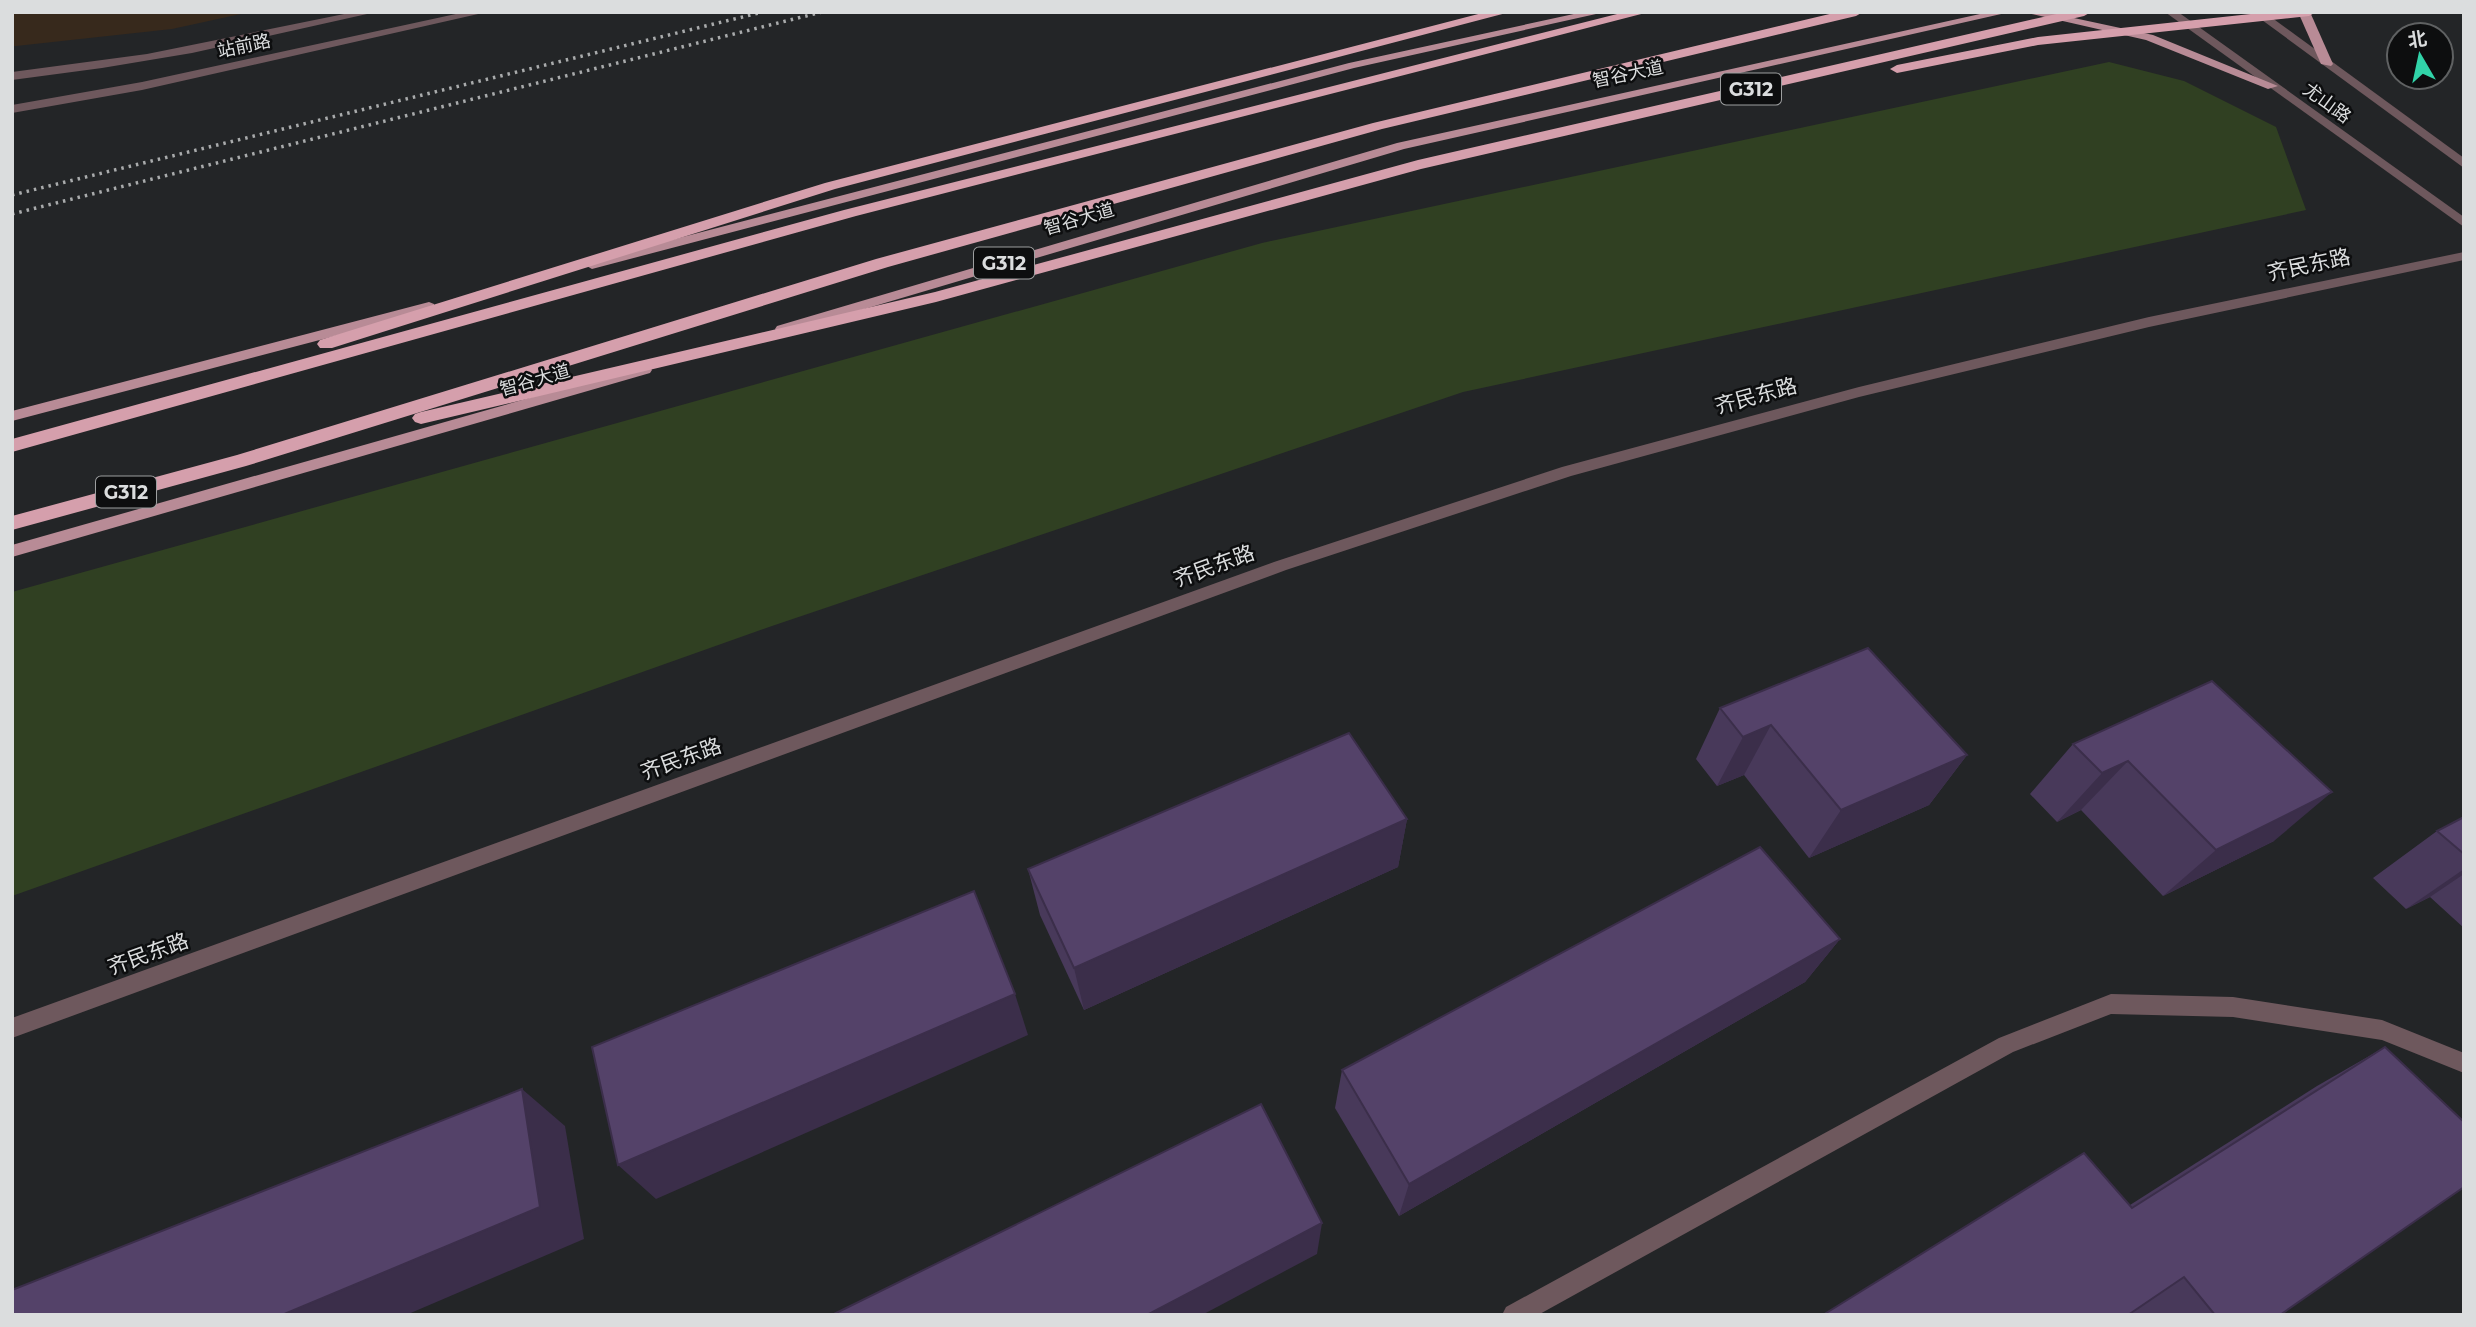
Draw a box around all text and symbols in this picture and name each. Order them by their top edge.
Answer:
north arrow [2385,21,2455,91]
text: 北 [2406,27,2429,53]
street label: 站前路 [215,30,273,62]
street label: 智谷大道 [1590,56,1666,92]
road number: G312 [1721,74,1781,104]
street label: 尤山路 [2299,78,2355,128]
street label: 智谷大道 [1041,199,1117,239]
street label: 齐民东路 [2265,244,2353,285]
road number: G312 [974,247,1034,278]
street label: 智谷大道 [497,360,573,400]
street label: 齐民东路 [1712,373,1800,418]
road number: G312 [96,477,156,508]
street label: 齐民东路 [1170,539,1258,592]
street label: 齐民东路 [637,732,725,785]
street label: 齐民东路 [104,927,192,980]

